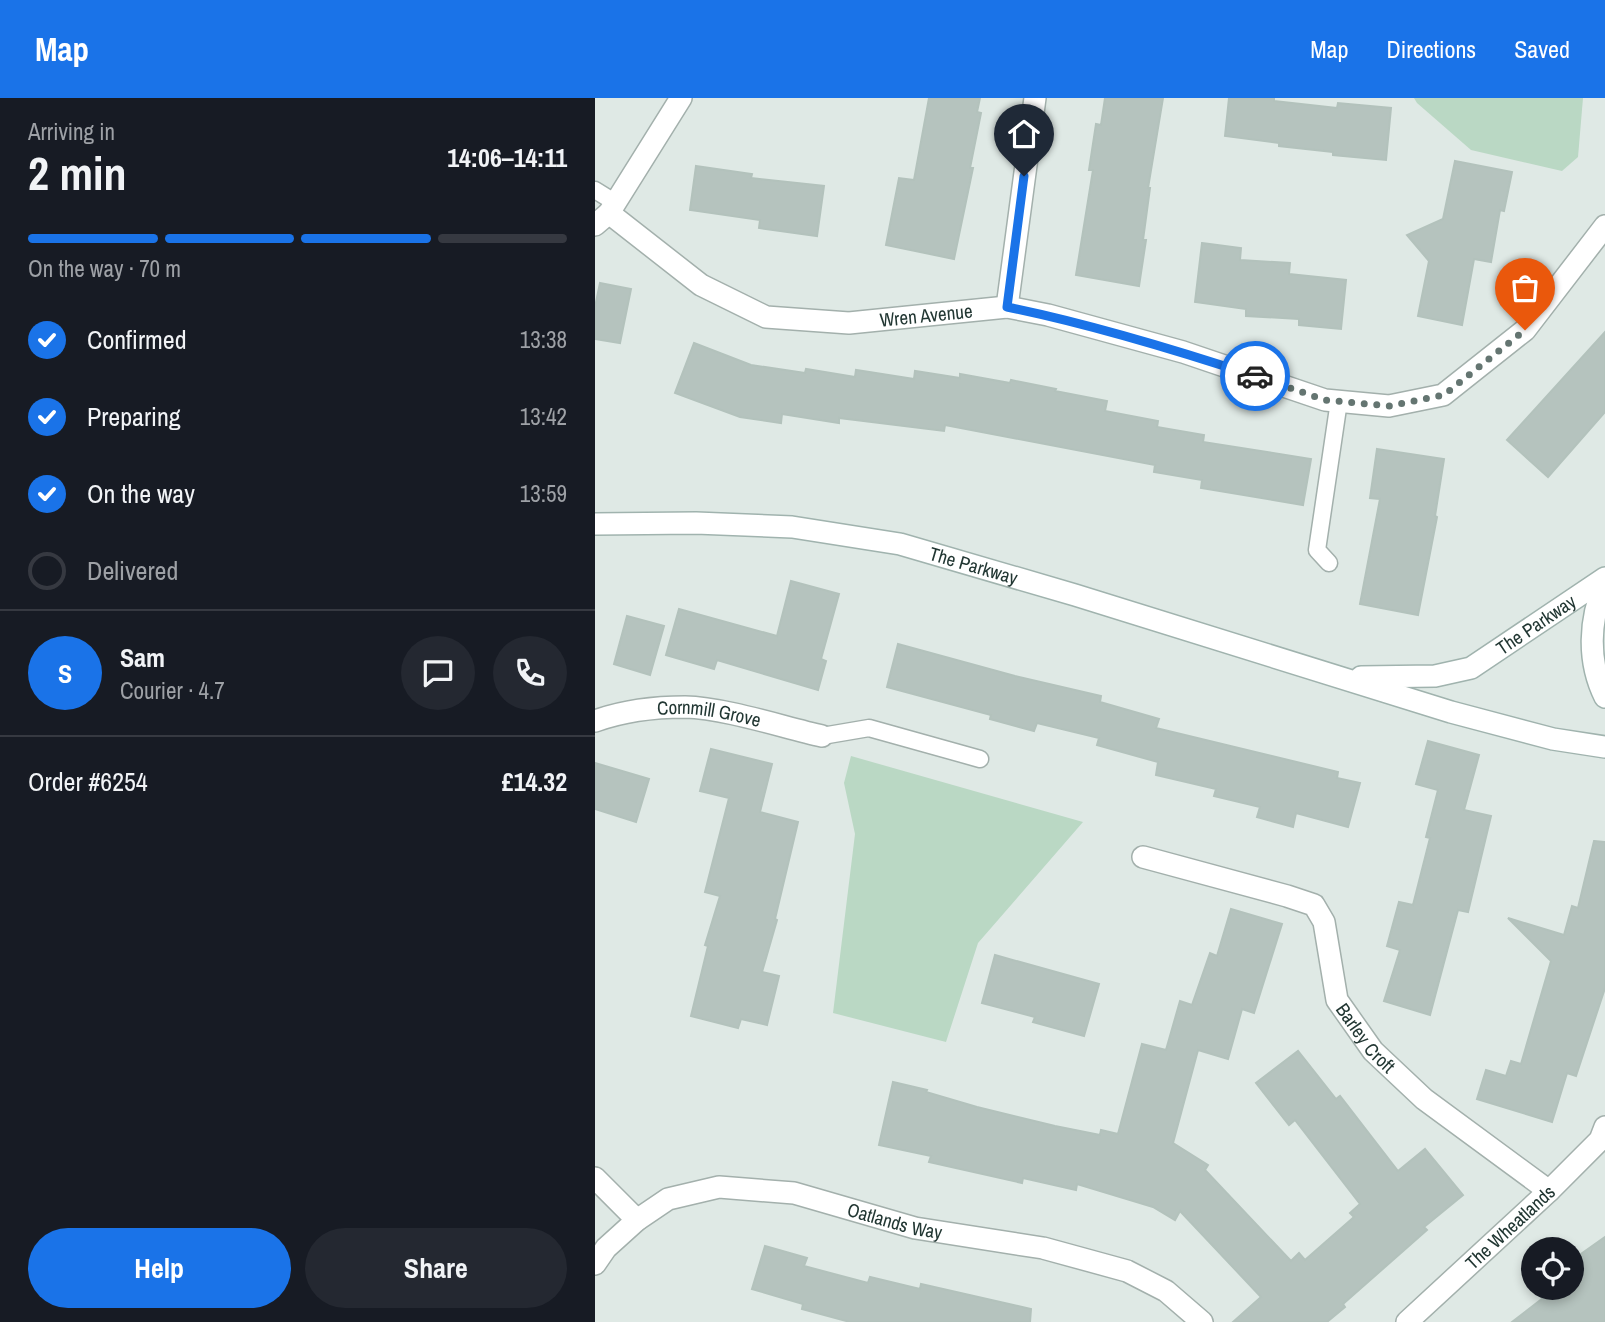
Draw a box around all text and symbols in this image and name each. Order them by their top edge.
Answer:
text: Map [35,27,89,71]
text: Map [1310,33,1348,65]
text: Directions [1386,33,1476,65]
text: Saved [1514,33,1570,65]
pin [994,104,1054,176]
icon: home [1005,115,1043,153]
text: Arriving in [28,116,115,147]
text: 14:06–14:11 [447,140,567,175]
text: 2 min [28,142,127,204]
text: On the way · 70 m [28,253,181,284]
pin [1495,258,1555,330]
icon: bag [1506,269,1544,307]
street label: Wren Avenue [878,298,974,333]
icon: check [28,321,66,359]
text: Confirmed [87,322,187,357]
text: 13:38 [520,324,567,355]
courier [1220,341,1290,411]
icon: car [1236,357,1274,395]
icon: check [28,398,66,436]
text: Preparing [87,399,181,434]
text: 13:42 [520,401,567,432]
icon: check [28,475,66,513]
text: On the way [87,476,195,511]
text: 13:59 [520,478,567,509]
street label: The Parkway [926,540,1021,591]
text: Delivered [87,553,178,588]
street label: The Parkway [1491,588,1581,661]
button: chat [401,636,475,710]
button: phone [493,636,567,710]
text: Sam [120,640,165,675]
text: S [58,656,72,691]
text: Courier · 4.7 [120,675,225,706]
street label: Cornmill Grove [656,694,764,733]
text: Order #6254 [28,764,148,799]
text: £14.32 [502,764,567,799]
street label: Barley Croft [1330,998,1402,1079]
street label: The Wheatlands [1459,1179,1561,1275]
street label: Oatlands Way [844,1196,944,1245]
button: Help [28,1228,291,1308]
button: Share [305,1228,567,1308]
map controls [1521,1237,1584,1300]
button: locate [1521,1237,1584,1300]

